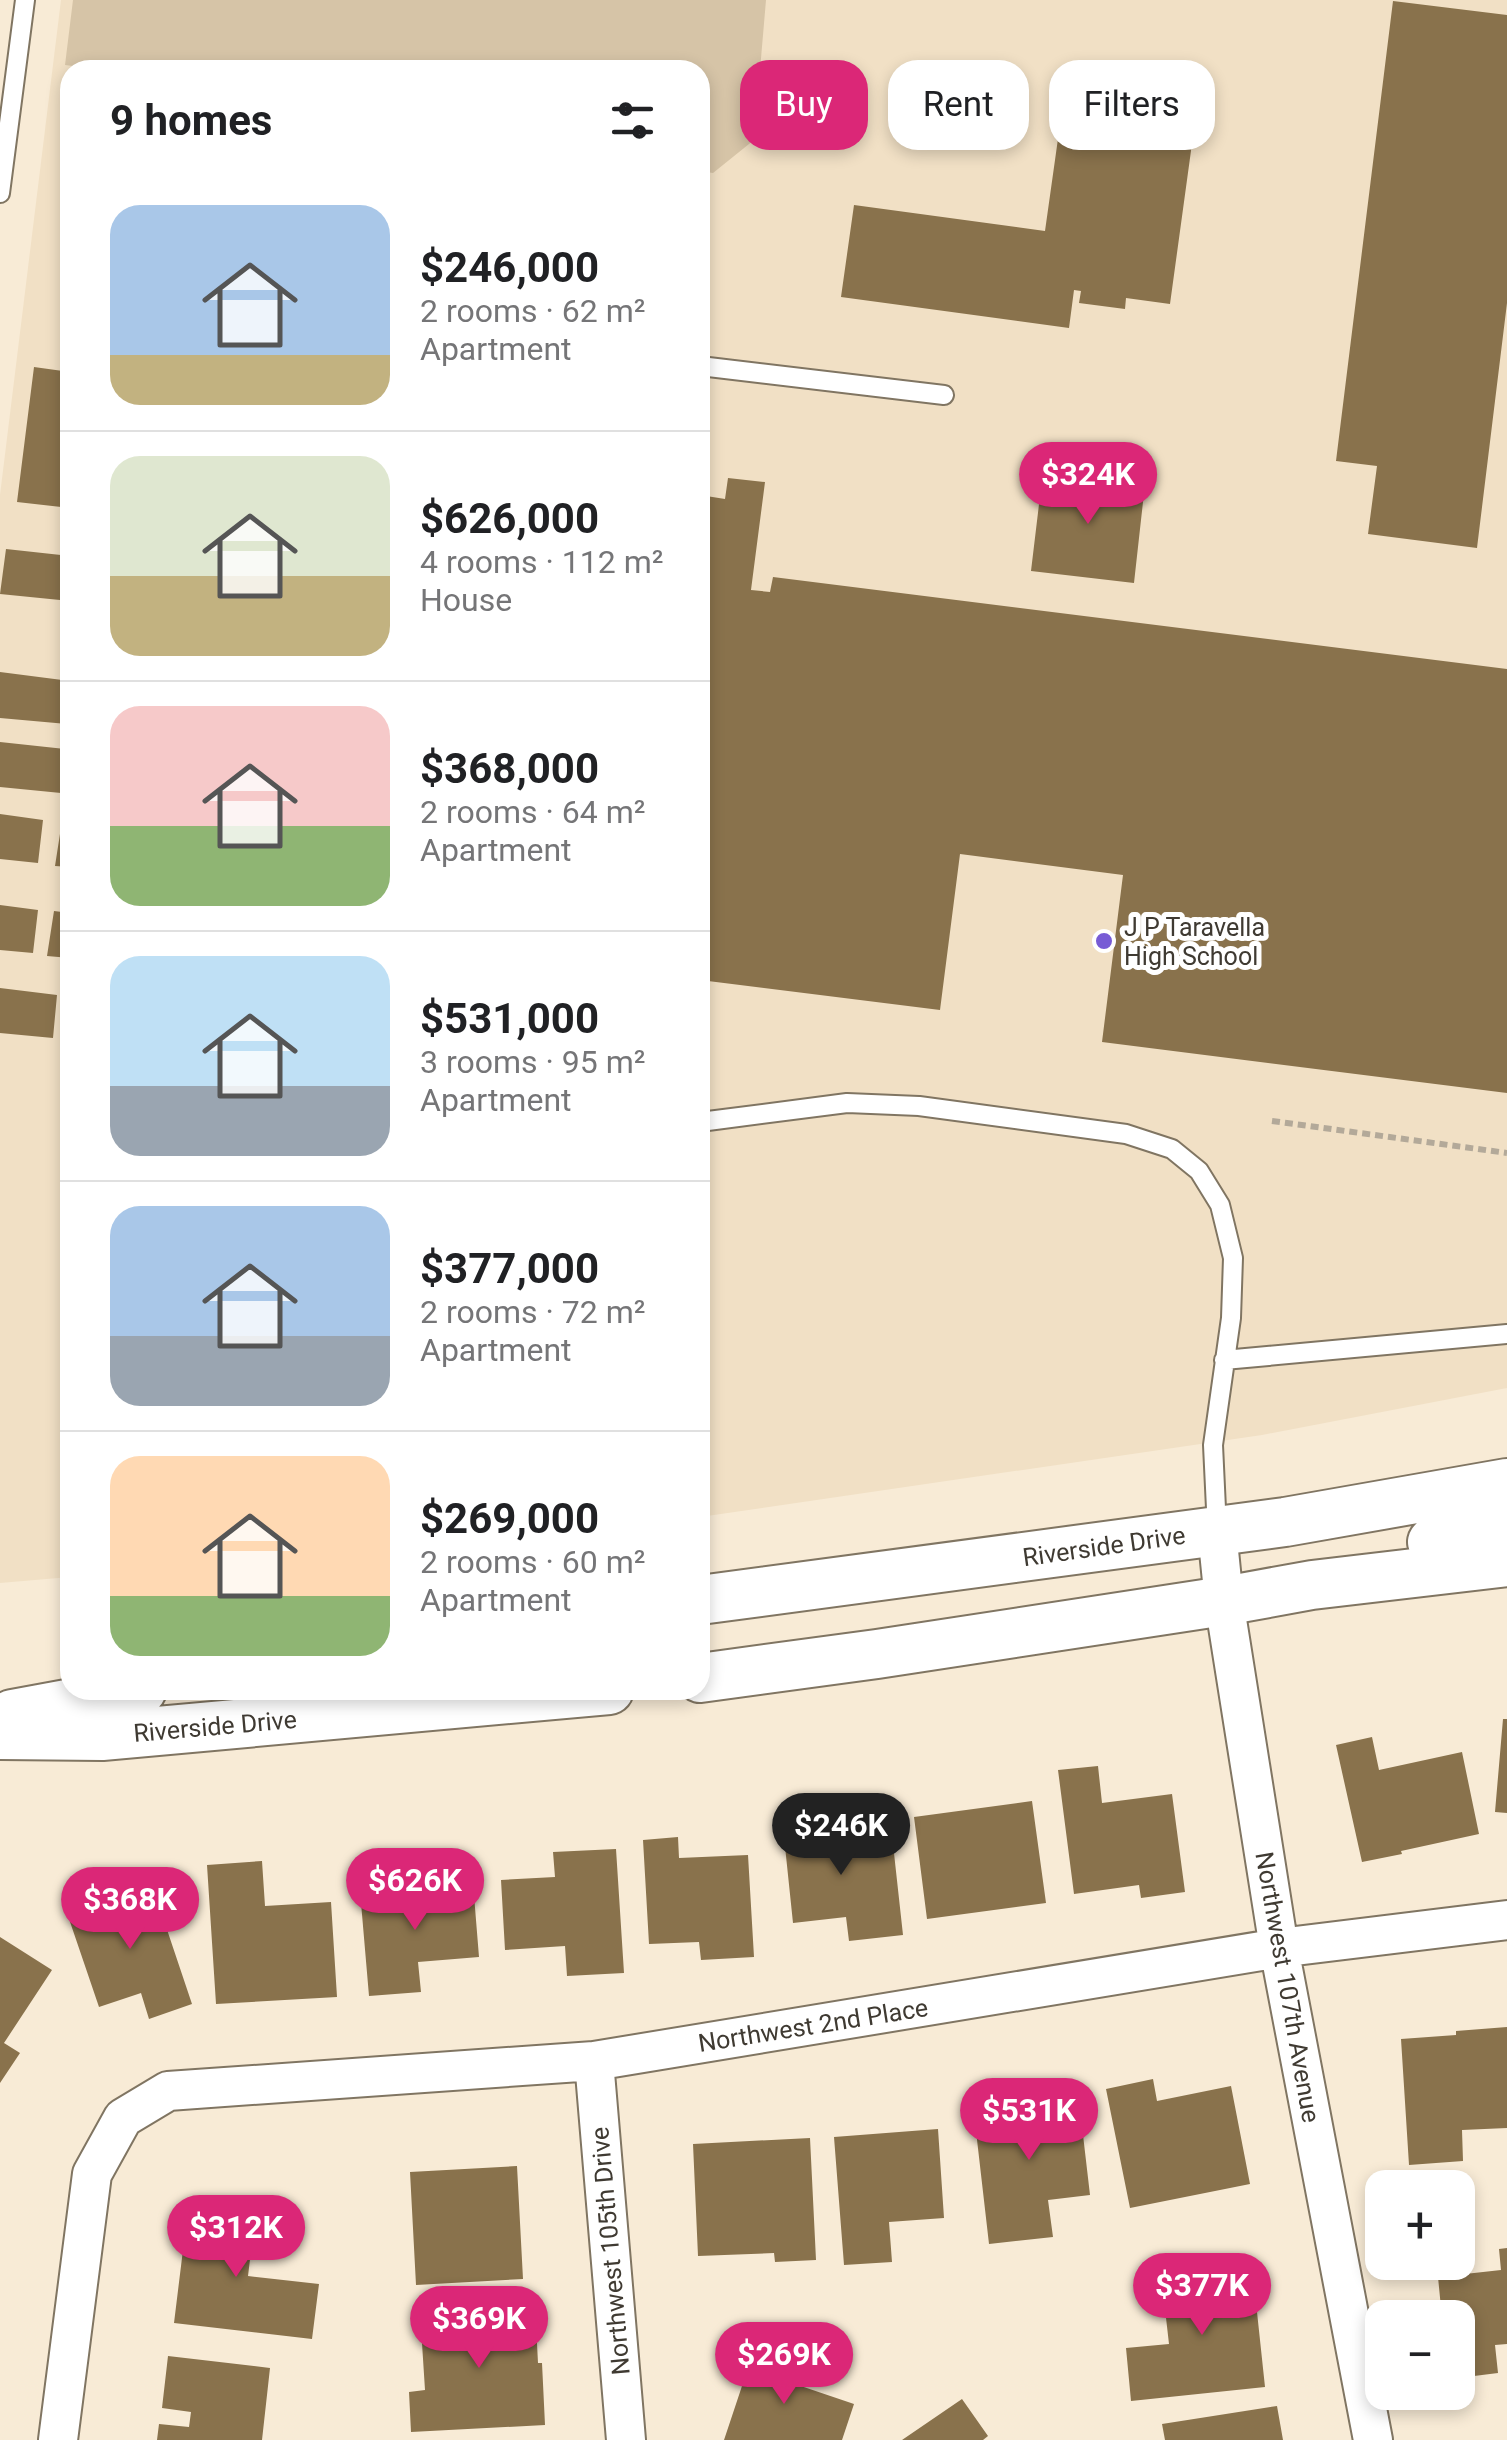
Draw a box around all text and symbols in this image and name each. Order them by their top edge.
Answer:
chip: Buy [740,60,868,150]
chip: Rent [888,60,1029,150]
chip: Filters [1049,60,1215,150]
icon: filters [605,93,660,148]
text: 9 homes [110,96,272,145]
text: $246,000 [420,243,599,292]
icon: home [190,245,310,365]
text: 2 rooms · 62 m² [420,292,645,330]
text: Apartment [420,330,572,368]
pin: $324K [1018,442,1158,527]
text: $324K [1041,455,1135,493]
text: $626,000 [420,494,599,543]
icon: home [190,496,310,616]
text: 4 rooms · 112 m² [420,543,663,581]
text: House [420,581,512,619]
text: $368,000 [420,744,599,793]
icon: home [190,746,310,866]
text: 2 rooms · 64 m² [420,793,645,831]
text: Apartment [420,831,572,869]
place label: J P Taravella High School [1124,913,1265,971]
marker: J P Taravella High School [1093,930,1115,952]
text: $531,000 [420,994,599,1043]
icon: home [190,996,310,1116]
text: 3 rooms · 95 m² [420,1043,645,1081]
text: Apartment [420,1081,572,1119]
text: $377,000 [420,1244,599,1293]
icon: home [190,1246,310,1366]
text: 2 rooms · 72 m² [420,1293,645,1331]
text: Apartment [420,1331,572,1369]
text: $269,000 [420,1494,599,1543]
icon: home [190,1496,310,1616]
street label: Riverside Drive [1021,1521,1187,1572]
text: 2 rooms · 60 m² [420,1543,645,1581]
text: Apartment [420,1581,572,1619]
street label: Riverside Drive [132,1705,298,1748]
pin: $246K [771,1793,911,1878]
text: $246K [794,1806,888,1844]
pin: $626K [345,1848,485,1933]
street label: Northwest 107th Avenue [1249,1849,1326,2125]
text: $626K [368,1861,462,1899]
pin: $368K [60,1867,200,1952]
text: $368K [83,1880,177,1918]
street label: Northwest 2nd Place [696,1993,930,2058]
pin: $531K [959,2078,1099,2163]
text: $531K [982,2091,1076,2129]
street label: Northwest 105th Drive [585,2126,636,2376]
map controls [1365,2170,1475,2410]
button: + [1365,2170,1475,2280]
pin: $312K [166,2195,306,2280]
text: $312K [189,2208,283,2246]
pin: $377K [1132,2253,1272,2338]
text: $377K [1155,2266,1249,2304]
pin: $369K [409,2286,549,2371]
text: $369K [432,2299,526,2337]
button: − [1365,2300,1475,2410]
pin: $269K [714,2322,854,2407]
text: $269K [737,2335,831,2373]

